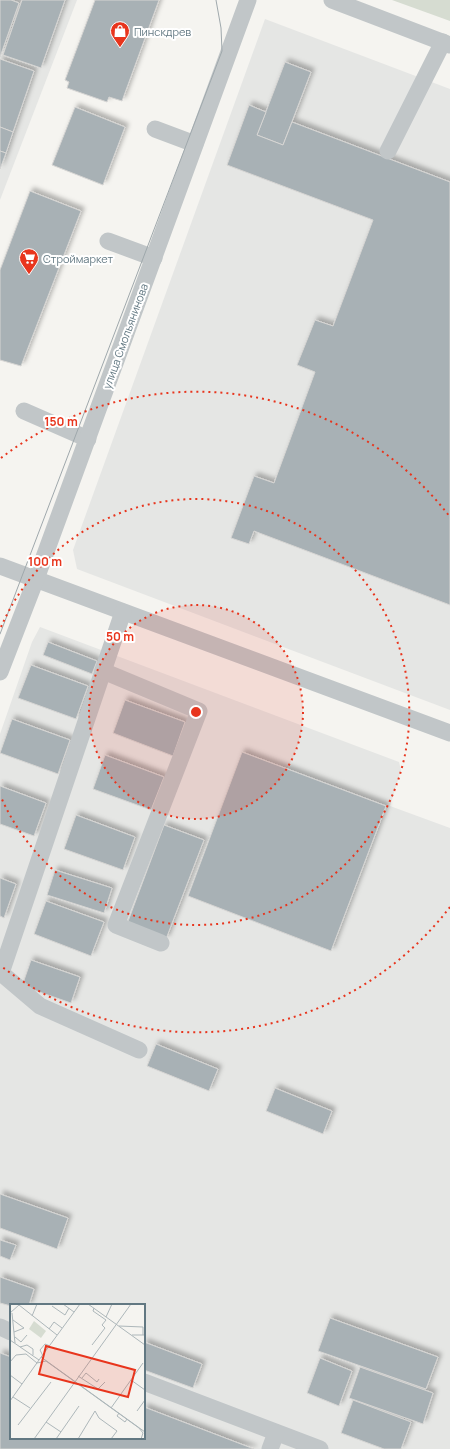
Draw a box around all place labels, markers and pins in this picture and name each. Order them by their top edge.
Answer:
shop icon: Пинскдрев [109,20,131,48]
place label: Пинскдрев [134,24,191,39]
supermarket icon: Строймаркет [18,247,40,275]
place label: Строймаркет [43,251,114,266]
centre of rings [189,705,203,719]

